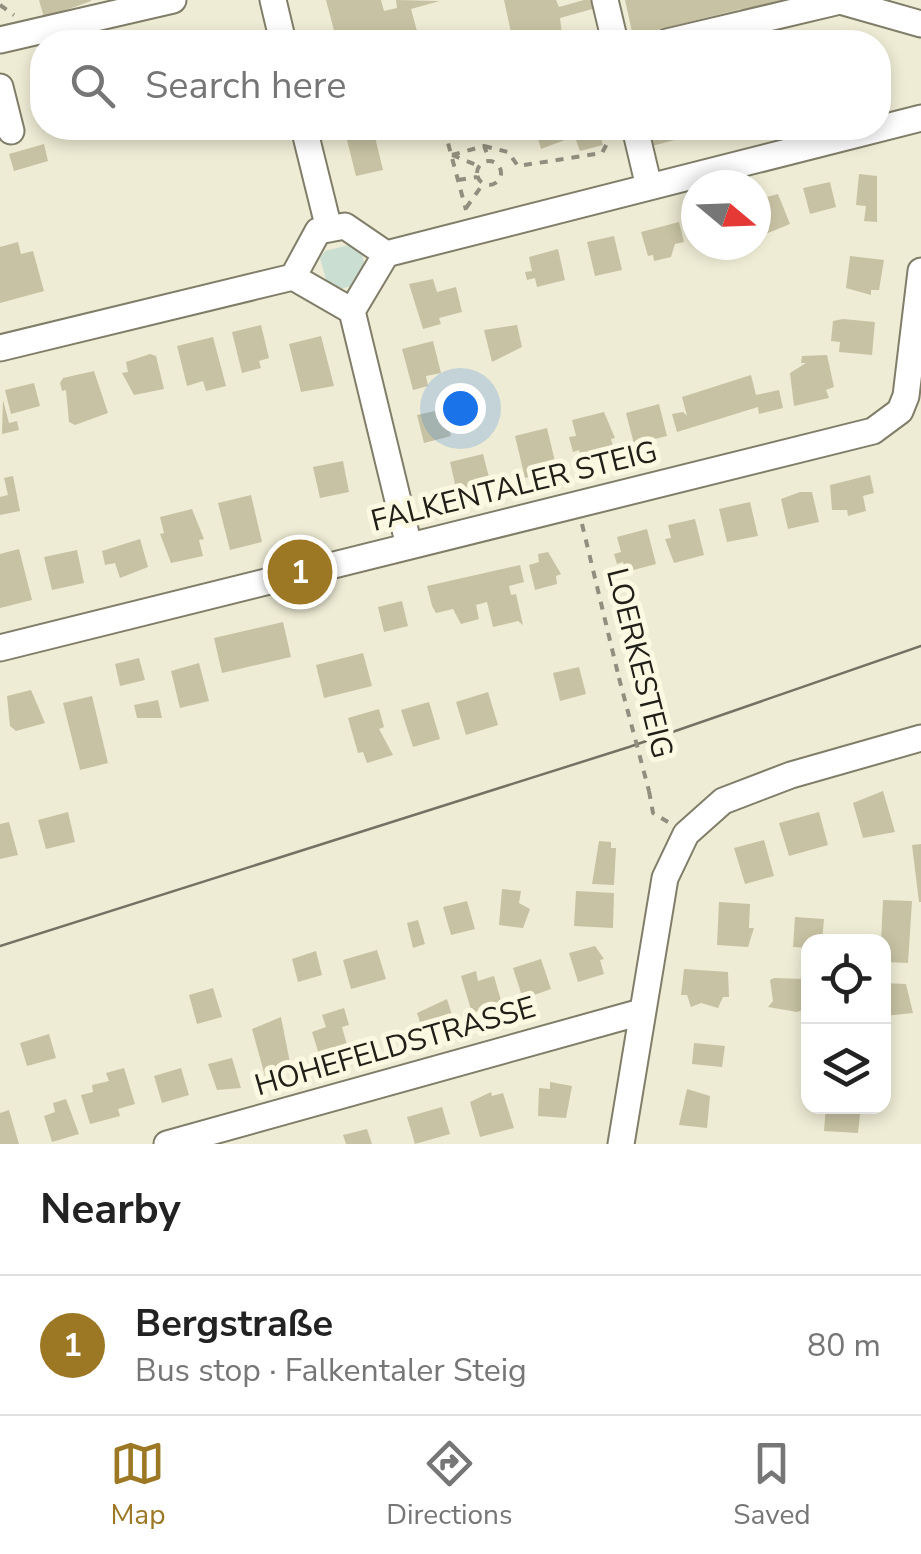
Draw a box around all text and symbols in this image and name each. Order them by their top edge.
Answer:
search box [30,30,891,140]
icon: search [65,58,120,113]
text: Search here [145,60,346,111]
north arrow [681,170,771,260]
your location [435,383,486,434]
street label: FALKENTALER STEIG [367,431,661,542]
pin: 1 [268,534,332,610]
street label: LOERKESTEIG [596,564,683,763]
map controls [801,934,891,1114]
button: locate [801,934,891,1024]
street label: HOHEFELDSTRASSE [250,987,540,1106]
button: layers [801,1024,891,1114]
text: Nearby [40,1181,181,1238]
text: Bergstraße [135,1298,333,1349]
text: 1 [63,1324,82,1367]
text: 80 m [807,1324,881,1367]
text: Bus stop · Falkentaler Steig [135,1349,527,1392]
tab: Map [110,1436,165,1534]
tab: Directions [386,1436,512,1534]
tab: Saved [733,1436,811,1534]

